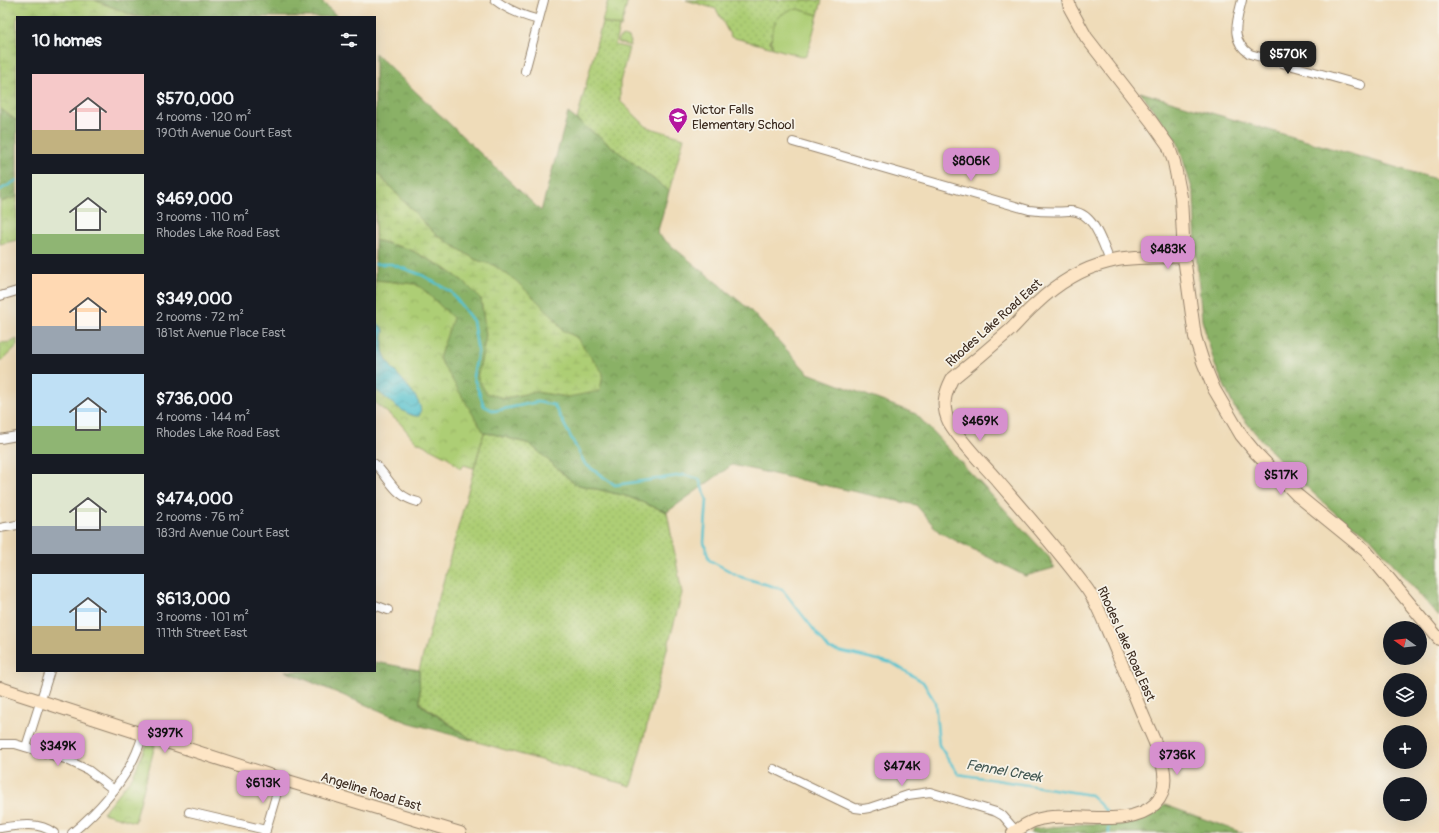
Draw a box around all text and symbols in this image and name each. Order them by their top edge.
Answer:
icon: filters [338,29,360,51]
text: 10 homes [32,30,102,51]
pin: $570K [1260,41,1316,75]
text: $570K [1269,46,1307,62]
text: $570,000 [156,88,234,109]
icon: home [64,90,112,138]
place label: Victor Falls Elementary School [692,102,795,133]
school or university icon: Victor Falls Elementary School [667,106,689,134]
text: 4 rooms · 120 m² [156,109,251,125]
text: 190th Avenue Court East [156,125,292,141]
pin: $806K [943,148,999,182]
text: $806K [952,153,990,169]
text: $469,000 [156,188,233,209]
icon: home [64,190,112,238]
text: 3 rooms · 110 m² [156,209,249,225]
text: Rhodes Lake Road East [156,225,280,241]
pin: $483K [1140,236,1196,270]
text: $483K [1150,241,1186,257]
street label: Rhodes Lake Road East [943,275,1046,370]
text: $349,000 [156,288,232,309]
icon: home [64,290,112,338]
text: 2 rooms · 72 m² [156,309,244,325]
text: 181st Avenue Place East [156,325,285,341]
text: $736,000 [156,388,233,409]
icon: home [64,390,112,438]
pin: $469K [952,408,1008,442]
text: 4 rooms · 144 m² [156,409,250,425]
text: $469K [962,413,998,429]
text: Rhodes Lake Road East [156,425,280,441]
pin: $517K [1253,462,1309,496]
text: $517K [1264,467,1298,483]
text: $474,000 [156,488,233,509]
icon: home [64,490,112,538]
text: 2 rooms · 76 m² [156,509,244,525]
text: 183rd Avenue Court East [156,525,289,541]
street label: Rhodes Lake Road East [1094,584,1159,704]
text: $613,000 [156,588,230,609]
icon: home [64,590,112,638]
text: 3 rooms · 101 m² [156,609,249,625]
north arrow [1383,621,1427,665]
map controls [1383,621,1427,821]
text: 111th Street East [156,625,247,641]
button: layers [1383,673,1427,717]
pin: $397K [137,720,193,754]
text: $397K [147,725,183,741]
button: + [1383,725,1427,769]
pin: $349K [30,733,86,767]
text: $349K [40,738,76,754]
pin: $736K [1149,742,1205,776]
text: $736K [1159,747,1195,763]
pin: $474K [874,753,930,787]
water label: Fennel Creek [965,756,1044,786]
text: $474K [884,758,920,774]
street label: Angeline Road East [319,769,424,815]
pin: $613K [235,770,291,804]
text: $613K [246,775,280,791]
button: − [1383,777,1427,821]

